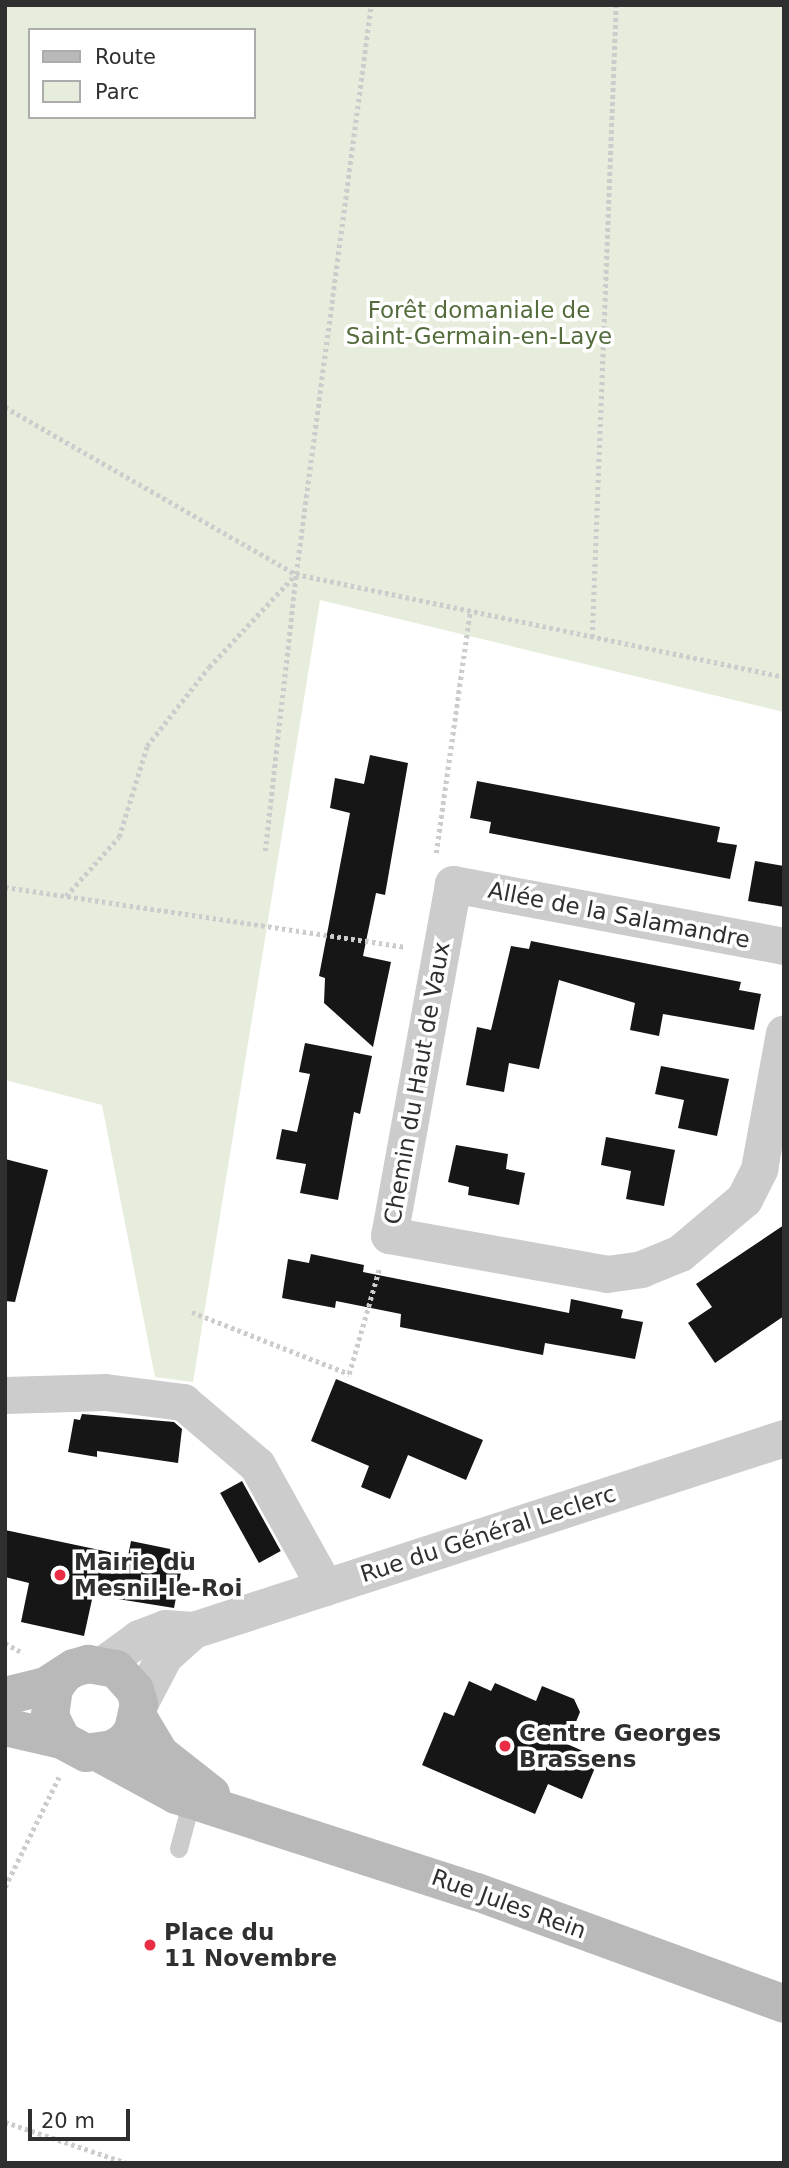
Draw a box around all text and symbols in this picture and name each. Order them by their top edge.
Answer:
legend [28,28,256,119]
text: Route [95,45,156,69]
text: Parc [95,80,139,104]
park label: Forêt domaniale de Saint-Germain-en-Laye [346,296,612,350]
street label: Allée de la Salamandre [486,876,752,954]
street label: Chemin du Haut de Vaux [379,940,455,1226]
street label: Rue du Général Leclerc [357,1480,619,1588]
place label: Mairie du Mesnil-le-Roi [74,1548,242,1602]
marker: Mairie du Mesnil-le-Roi [52,1567,68,1583]
place label: Centre Georges Brassens [519,1719,721,1773]
marker: Centre Georges Brassens [497,1738,513,1754]
street label: Rue Jules Rein [428,1863,590,1945]
place label: Place du 11 Novembre [164,1918,337,1972]
marker: Place du 11 Novembre [142,1937,158,1953]
scale bar [32,2094,133,2138]
text: 20 m [41,2109,95,2133]

